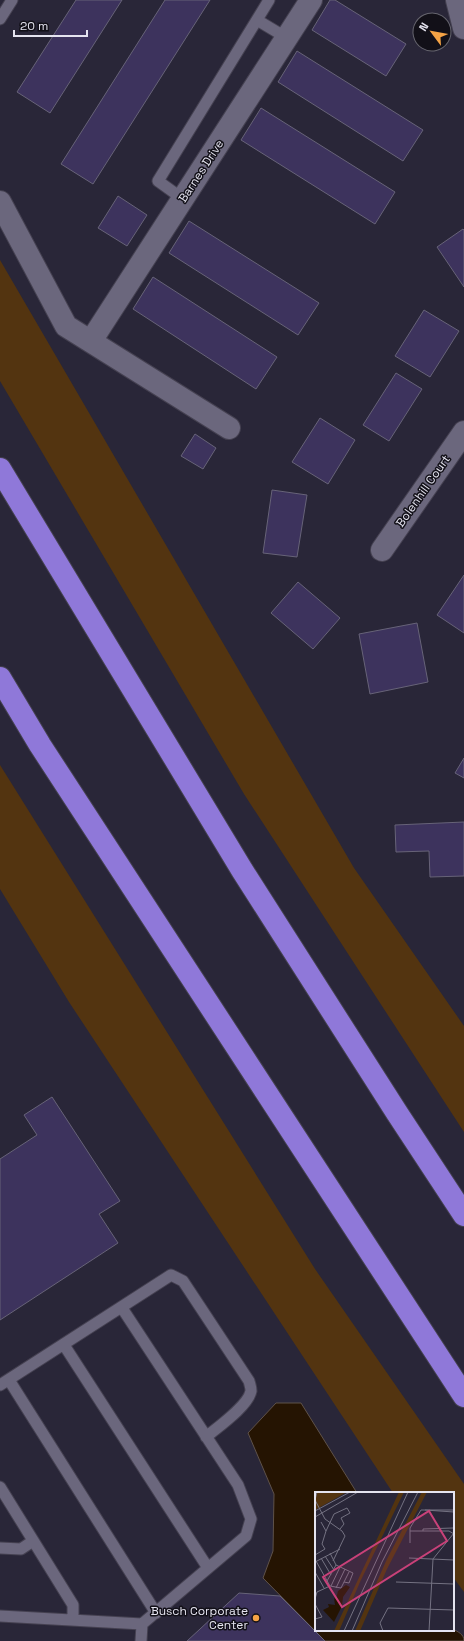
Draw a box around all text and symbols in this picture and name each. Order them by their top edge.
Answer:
scale bar [14,12,87,38]
north arrow [412,12,452,52]
text: 20 m [20,18,48,34]
text: N [416,20,431,34]
street label: Barnes Drive [175,136,227,206]
street label: Bolenhill Court [392,452,454,530]
inset map [315,1492,454,1631]
place label: Busch Corporate Center [151,1603,248,1633]
marker: Busch Corporate Center [251,1613,261,1623]

